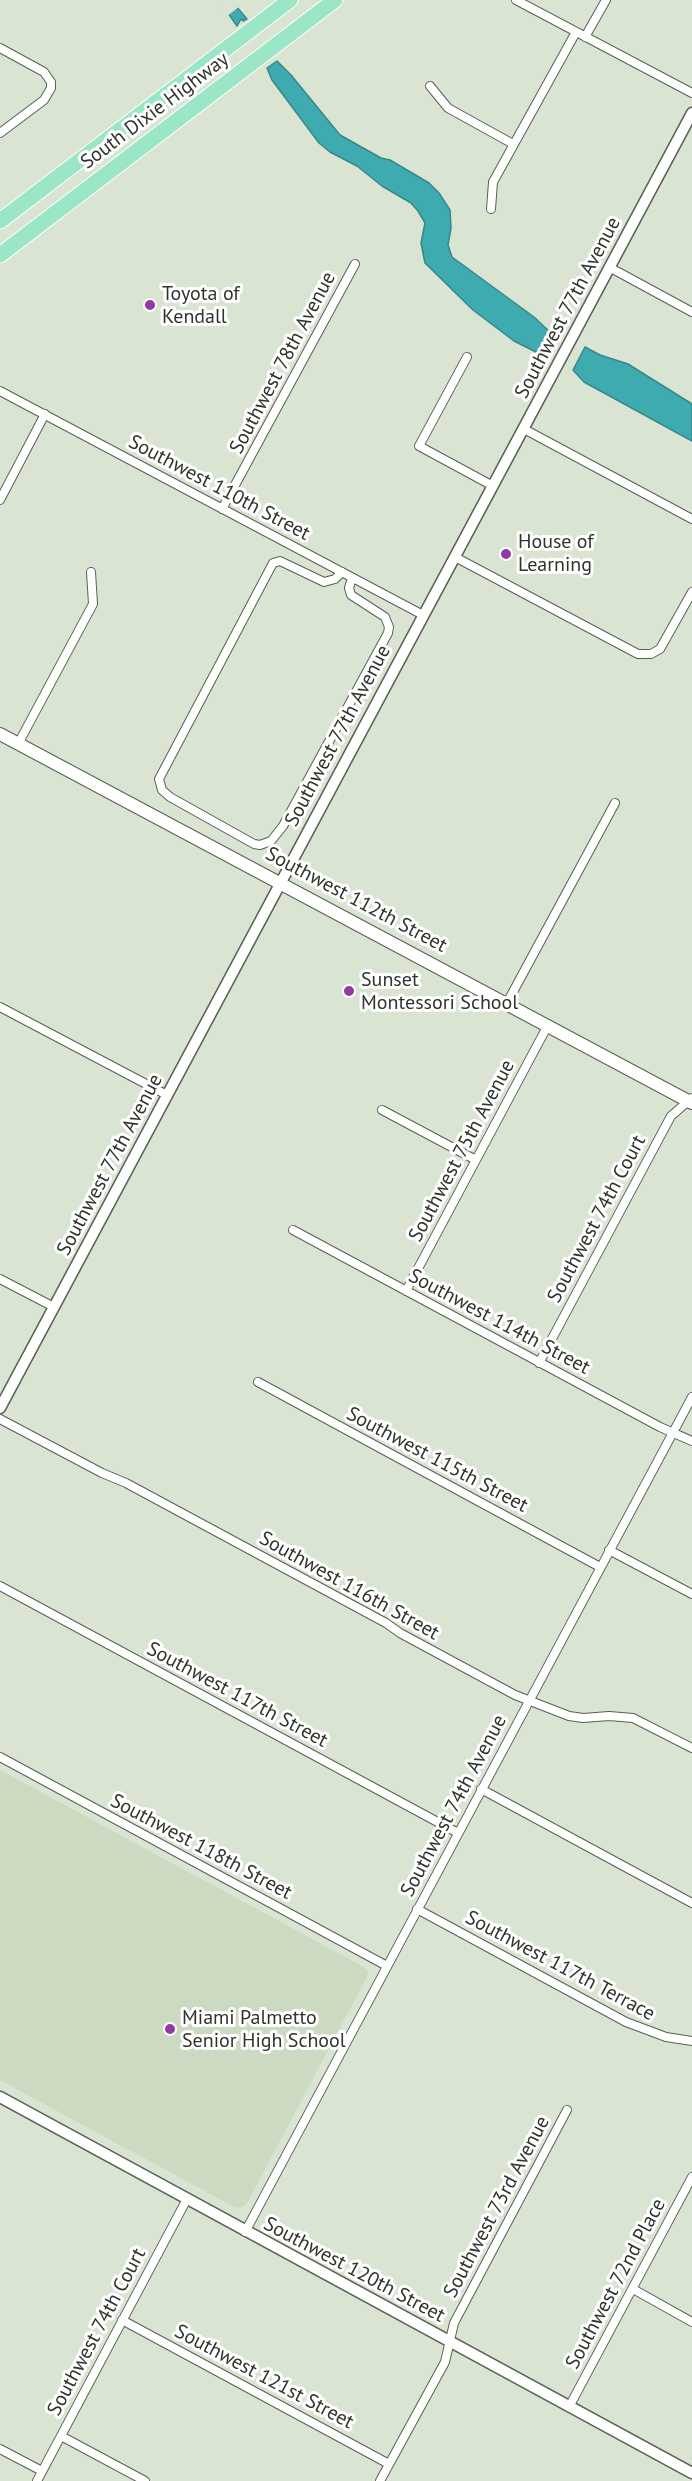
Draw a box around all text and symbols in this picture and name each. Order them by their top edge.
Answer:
street label: South Dixie Highway [76,47,234,175]
street label: Southwest 77th Avenue [510,213,626,403]
street label: Southwest 78th Avenue [225,268,341,458]
place label: Toyota of Kendall [162,282,240,329]
marker: Toyota of Kendall [143,298,157,312]
street label: Southwest 110th Street [124,430,314,546]
place label: House of Learning [518,530,594,577]
marker: House of Learning [499,547,513,561]
street label: Southwest 77th Avenue [280,641,396,831]
street label: Southwest 112th Street [261,842,451,958]
place label: Sunset Montessori School [361,968,518,1015]
marker: Sunset Montessori School [342,984,356,998]
street label: Southwest 75th Avenue [404,1056,520,1246]
street label: Southwest 77th Avenue [52,1070,168,1260]
street label: Southwest 74th Court [543,1131,651,1307]
street label: Southwest 114th Street [404,1264,594,1380]
street label: Southwest 115th Street [342,1402,532,1518]
street label: Southwest 116th Street [255,1527,443,1645]
street label: Southwest 117th Street [142,1637,332,1753]
street label: Southwest 74th Avenue [396,1711,512,1901]
street label: Southwest 118th Street [106,1789,296,1905]
street label: Southwest 117th Terrace [461,1906,659,2026]
place label: Miami Palmetto Senior High School [182,2006,346,2053]
marker: Miami Palmetto Senior High School [163,2022,177,2036]
street label: Southwest 73rd Avenue [439,2112,555,2302]
street label: Southwest 72nd Place [561,2195,671,2373]
street label: Southwest 120th Street [259,2212,449,2328]
street label: Southwest 74th Court [43,2244,151,2420]
street label: Southwest 121st Street [170,2320,358,2434]

